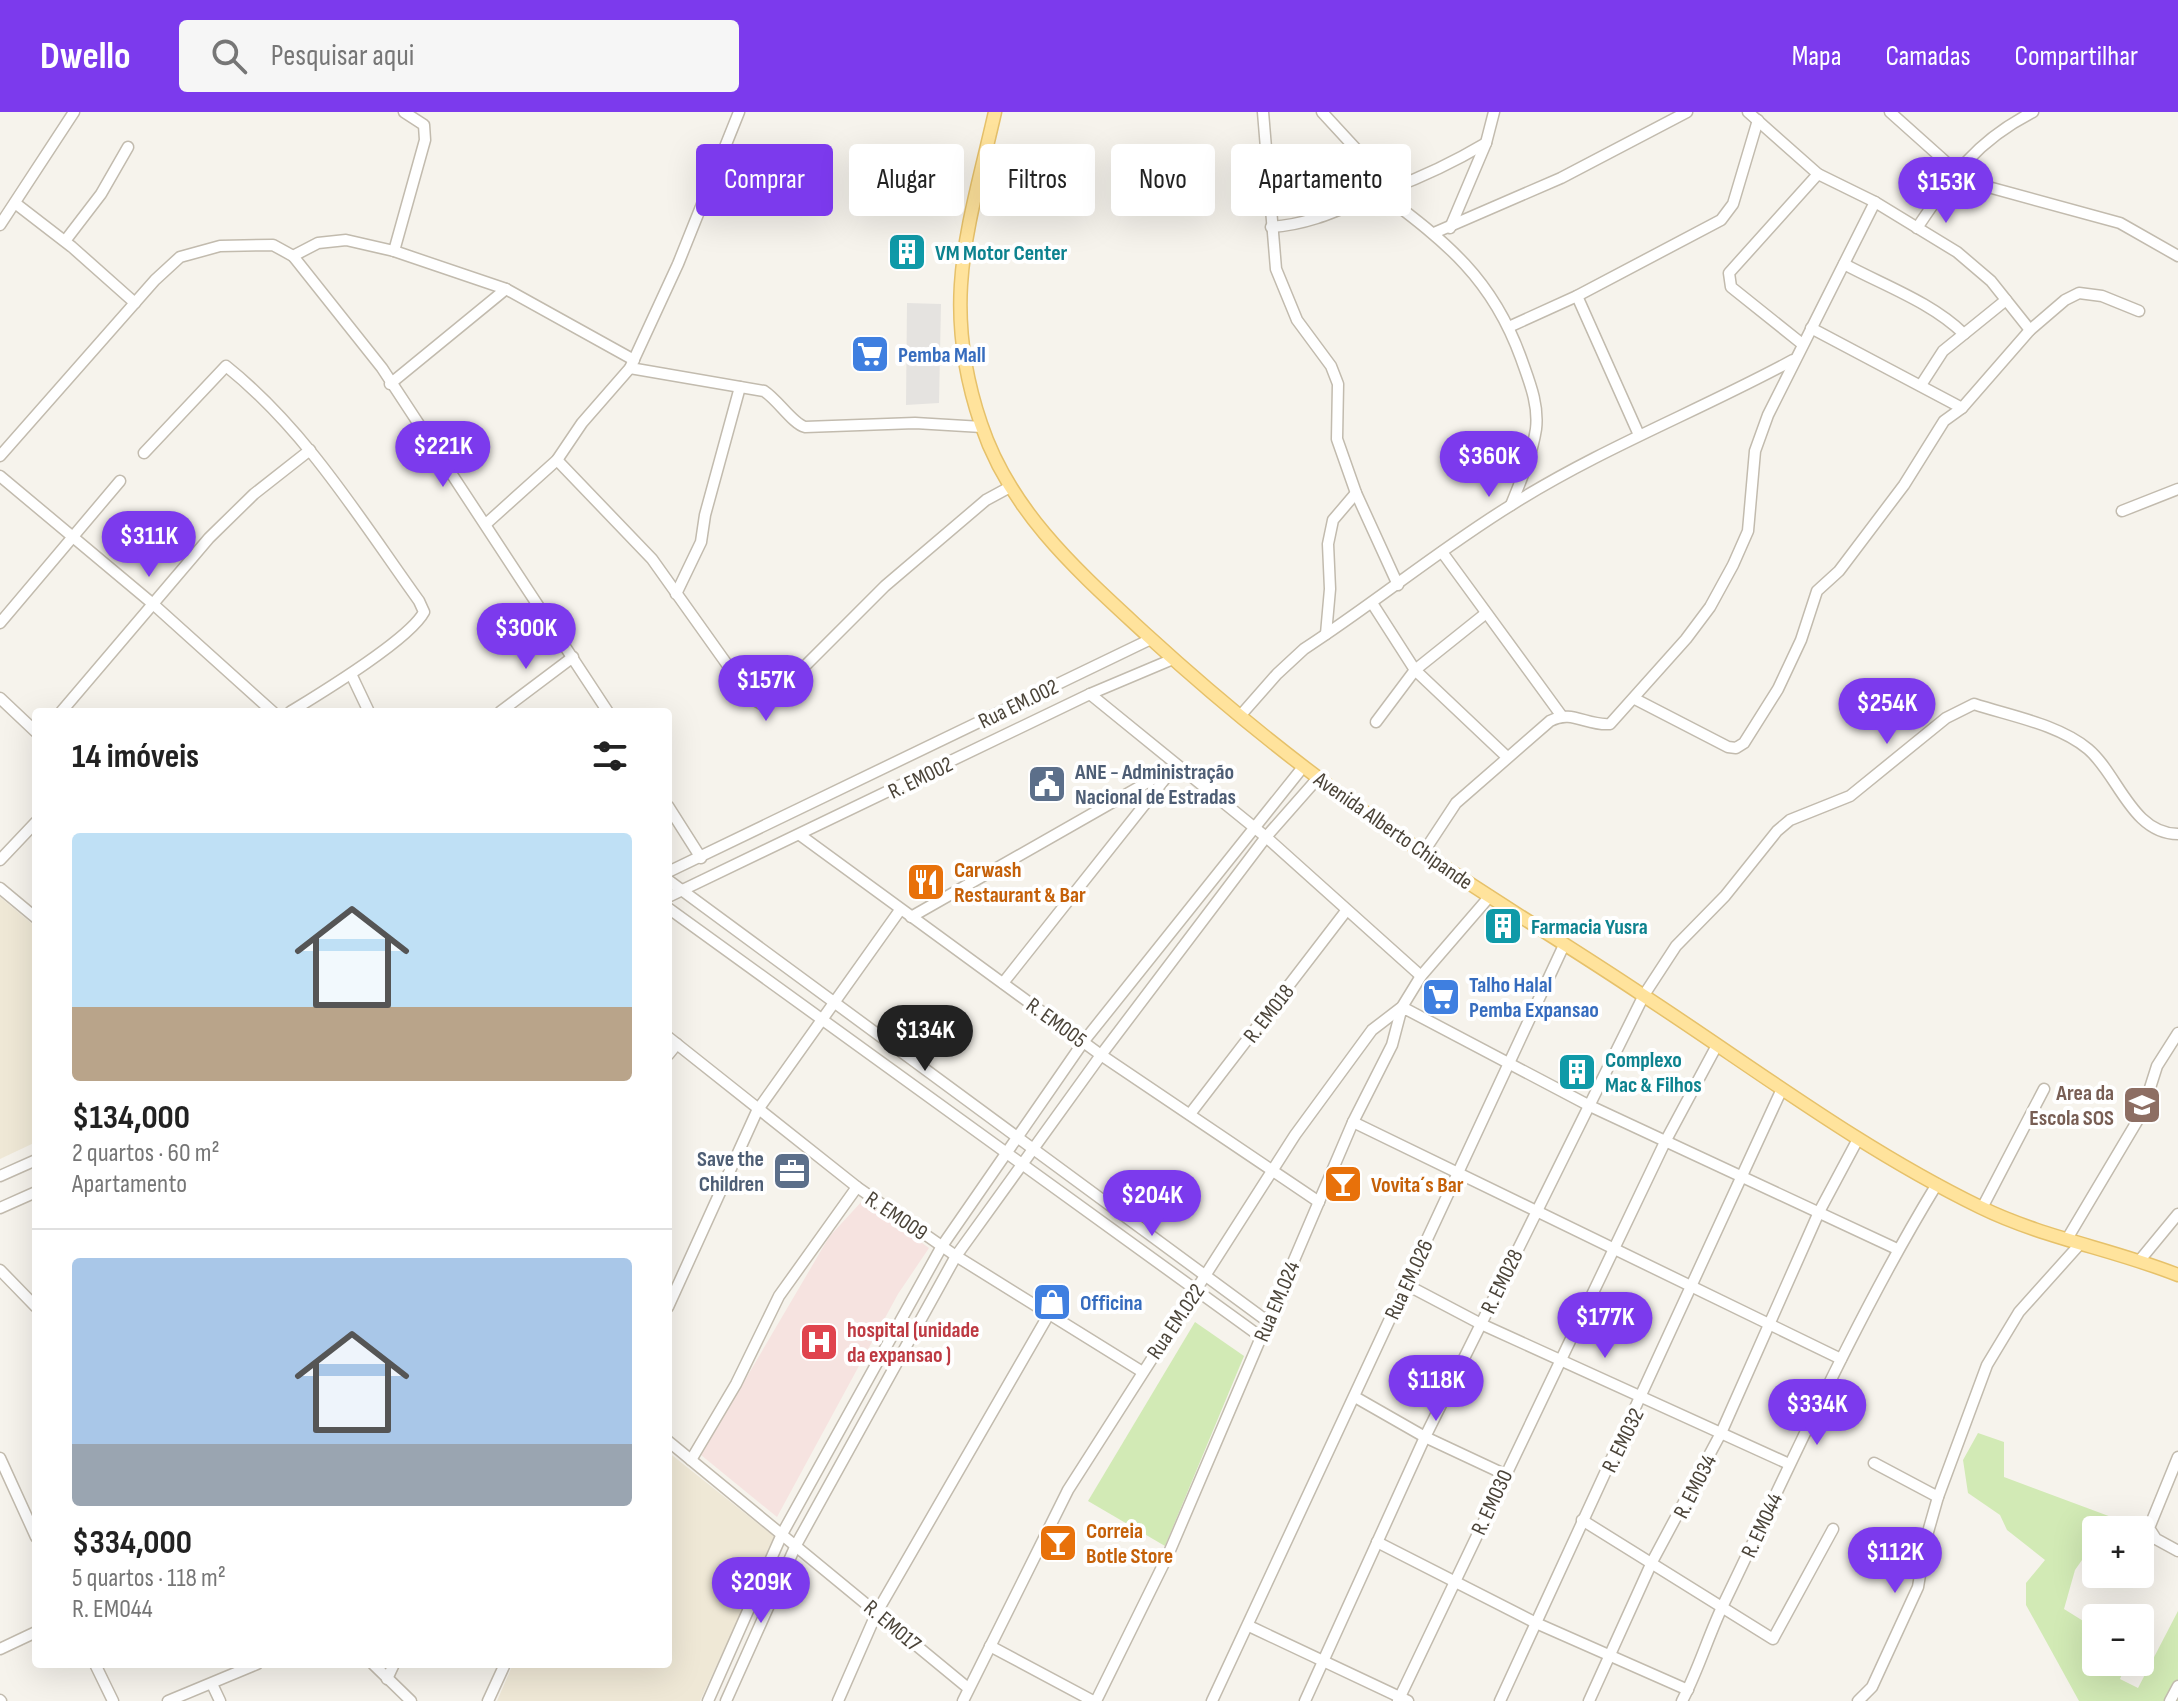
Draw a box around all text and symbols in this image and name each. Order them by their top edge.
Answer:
search box [179,20,739,92]
text: Dwello [40,34,131,79]
icon: search [207,34,251,78]
text: Pesquisar aqui [271,38,414,74]
text: Mapa [1792,40,1841,73]
text: Camadas [1885,40,1971,73]
text: Compartilhar [2015,40,2138,73]
chip: Comprar [696,144,833,216]
chip: Alugar [849,144,964,216]
chip: Filtros [980,144,1095,216]
chip: Novo [1111,144,1215,216]
chip: Apartamento [1231,144,1411,216]
pin: $153K [1890,157,2002,225]
text: $153K [1916,167,1976,198]
building icon: VM Motor Center [886,231,928,273]
place label: VM Motor Center [935,240,1068,267]
supermarket icon: Pemba Mall [849,333,891,375]
place label: Pemba Mall [898,342,986,369]
pin: $221K [387,421,499,489]
text: $221K [413,431,473,462]
pin: $360K [1433,431,1545,499]
text: $360K [1458,441,1520,472]
pin: $311K [93,511,205,579]
text: $311K [120,521,178,552]
pin: $300K [470,603,582,671]
text: $300K [495,613,557,644]
pin: $157K [710,655,822,723]
text: $157K [736,665,796,696]
street label: Rua EM.002 [974,673,1063,735]
pin: $254K [1831,678,1943,746]
text: $254K [1856,688,1918,719]
icon: filters [588,734,632,778]
text: 14 imóveis [72,736,199,777]
street label: R. EM002 [884,751,957,806]
place label: ANE - Administração Nacional de Estradas [1074,759,1236,811]
public building icon: ANE - Administração Nacional de Estradas [1026,763,1068,805]
street label: Avenida Alberto Chipande [1308,766,1478,896]
place label: Carwash Restaurant & Bar [954,857,1086,909]
restaurant icon: Carwash Restaurant & Bar [905,861,947,903]
icon: home [280,885,424,1029]
building icon: Farmacia Yusra [1482,905,1524,947]
place label: Farmacia Yusra [1531,914,1648,941]
place label: Talho Halal Pemba Expansao [1469,972,1599,1024]
supermarket icon: Talho Halal Pemba Expansao [1420,976,1462,1018]
street label: R. EM018 [1238,979,1300,1049]
street label: R. EM005 [1021,992,1092,1054]
pin: $134K [869,1005,981,1073]
text: $134K [895,1015,955,1046]
place label: Complexo Mac & Filhos [1605,1047,1702,1099]
building icon: Complexo Mac & Filhos [1556,1051,1598,1093]
place label: Area da Escola SOS [2029,1080,2114,1132]
school or university icon: Area da Escola SOS [2121,1084,2163,1126]
text: $134,000 [72,1097,190,1138]
text: 2 quartos · 60 m² [72,1138,220,1169]
place label: Save the Children [697,1146,764,1198]
office icon: Save the Children [771,1150,813,1192]
bar icon: Vovita´s Bar [1322,1163,1364,1205]
text: Apartamento [72,1169,187,1200]
pin: $204K [1096,1170,1208,1238]
place label: Vovita´s Bar [1371,1172,1464,1199]
text: $204K [1121,1180,1183,1211]
street label: R. EM009 [860,1186,932,1247]
street label: Rua EM.026 [1379,1235,1440,1324]
street label: R. EM028 [1475,1245,1529,1318]
street label: Rua EM.024 [1248,1257,1306,1346]
street label: Rua EM.022 [1141,1279,1211,1365]
shop icon: Officina [1031,1281,1073,1323]
place label: Officina [1080,1290,1143,1317]
pin: $177K [1549,1292,1661,1360]
text: $177K [1575,1302,1635,1333]
icon: home [280,1310,424,1454]
place label: hospital (unidade da expansao ) [847,1317,980,1369]
hospital icon: hospital (unidade da expansao ) [798,1321,840,1363]
pin: $118K [1380,1355,1492,1423]
text: $118K [1407,1365,1465,1396]
pin: $334K [1761,1379,1873,1447]
text: $334K [1786,1389,1848,1420]
street label: R. EM032 [1596,1404,1650,1477]
street label: R. EM034 [1668,1450,1723,1523]
street label: R. EM030 [1466,1466,1519,1540]
street label: R. EM044 [1736,1489,1789,1562]
map controls [2082,1516,2154,1676]
button: + [2082,1516,2154,1588]
place label: Correia Botle Store [1086,1518,1173,1570]
text: $334,000 [72,1522,192,1563]
bar icon: Correia Botle Store [1037,1522,1079,1564]
pin: $112K [1839,1527,1951,1595]
text: $112K [1866,1537,1924,1568]
pin: $209K [705,1557,817,1625]
text: 5 quartos · 118 m² [72,1563,226,1594]
text: $209K [730,1567,792,1598]
text: R. EM044 [72,1594,153,1625]
street label: R. EM017 [858,1595,926,1658]
button: − [2082,1604,2154,1676]

